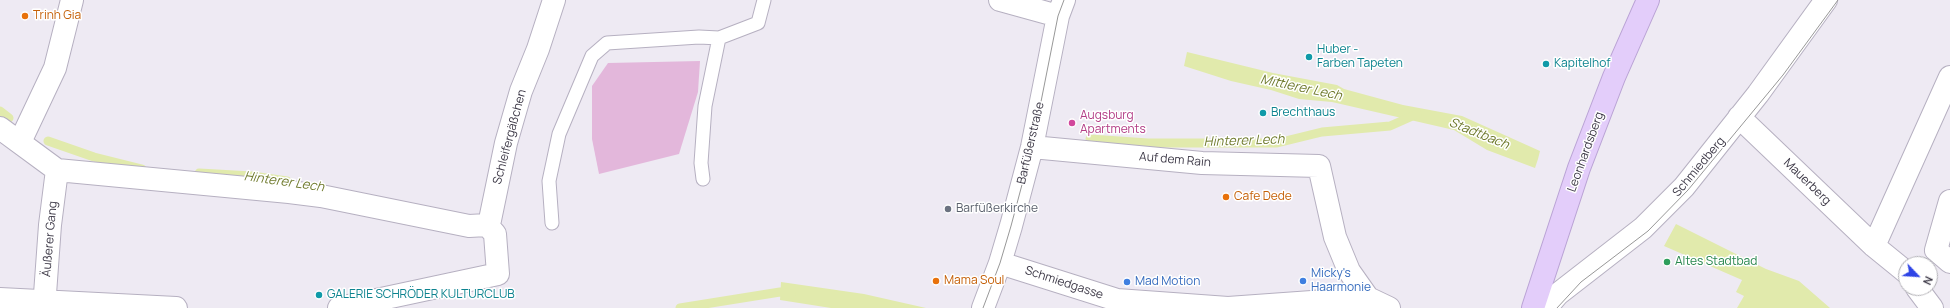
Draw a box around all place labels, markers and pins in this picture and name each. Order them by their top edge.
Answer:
place label: Trinh Gia [33,9,81,23]
marker: Trinh Gia [20,11,30,21]
place label: Huber - Farben Tapeten [1317,43,1403,71]
marker: Huber - Farben Tapeten [1304,52,1314,62]
place label: Kapitelhof [1554,57,1611,71]
marker: Kapitelhof [1541,59,1551,69]
place label: Brechthaus [1271,106,1335,120]
marker: Brechthaus [1258,108,1268,118]
place label: Augsburg Apartments [1080,109,1146,137]
marker: Augsburg Apartments [1067,118,1077,128]
place label: Cafe Dede [1234,190,1292,204]
marker: Cafe Dede [1221,192,1231,202]
place label: Barfüßerkirche [956,202,1038,216]
marker: Barfüßerkirche [943,204,953,214]
place label: Altes Stadtbad [1675,255,1757,269]
marker: Altes Stadtbad [1662,257,1672,267]
place label: Micky's Haarmonie [1311,267,1371,295]
place label: Mama Soul [944,274,1004,288]
place label: Mad Motion [1135,275,1200,289]
marker: Mama Soul [931,276,941,286]
marker: Micky's Haarmonie [1298,276,1308,286]
marker: Mad Motion [1122,277,1132,287]
place label: GALERIE SCHRÖDER KULTURCLUB [327,288,515,302]
marker: GALERIE SCHRÖDER KULTURCLUB [314,290,324,300]

